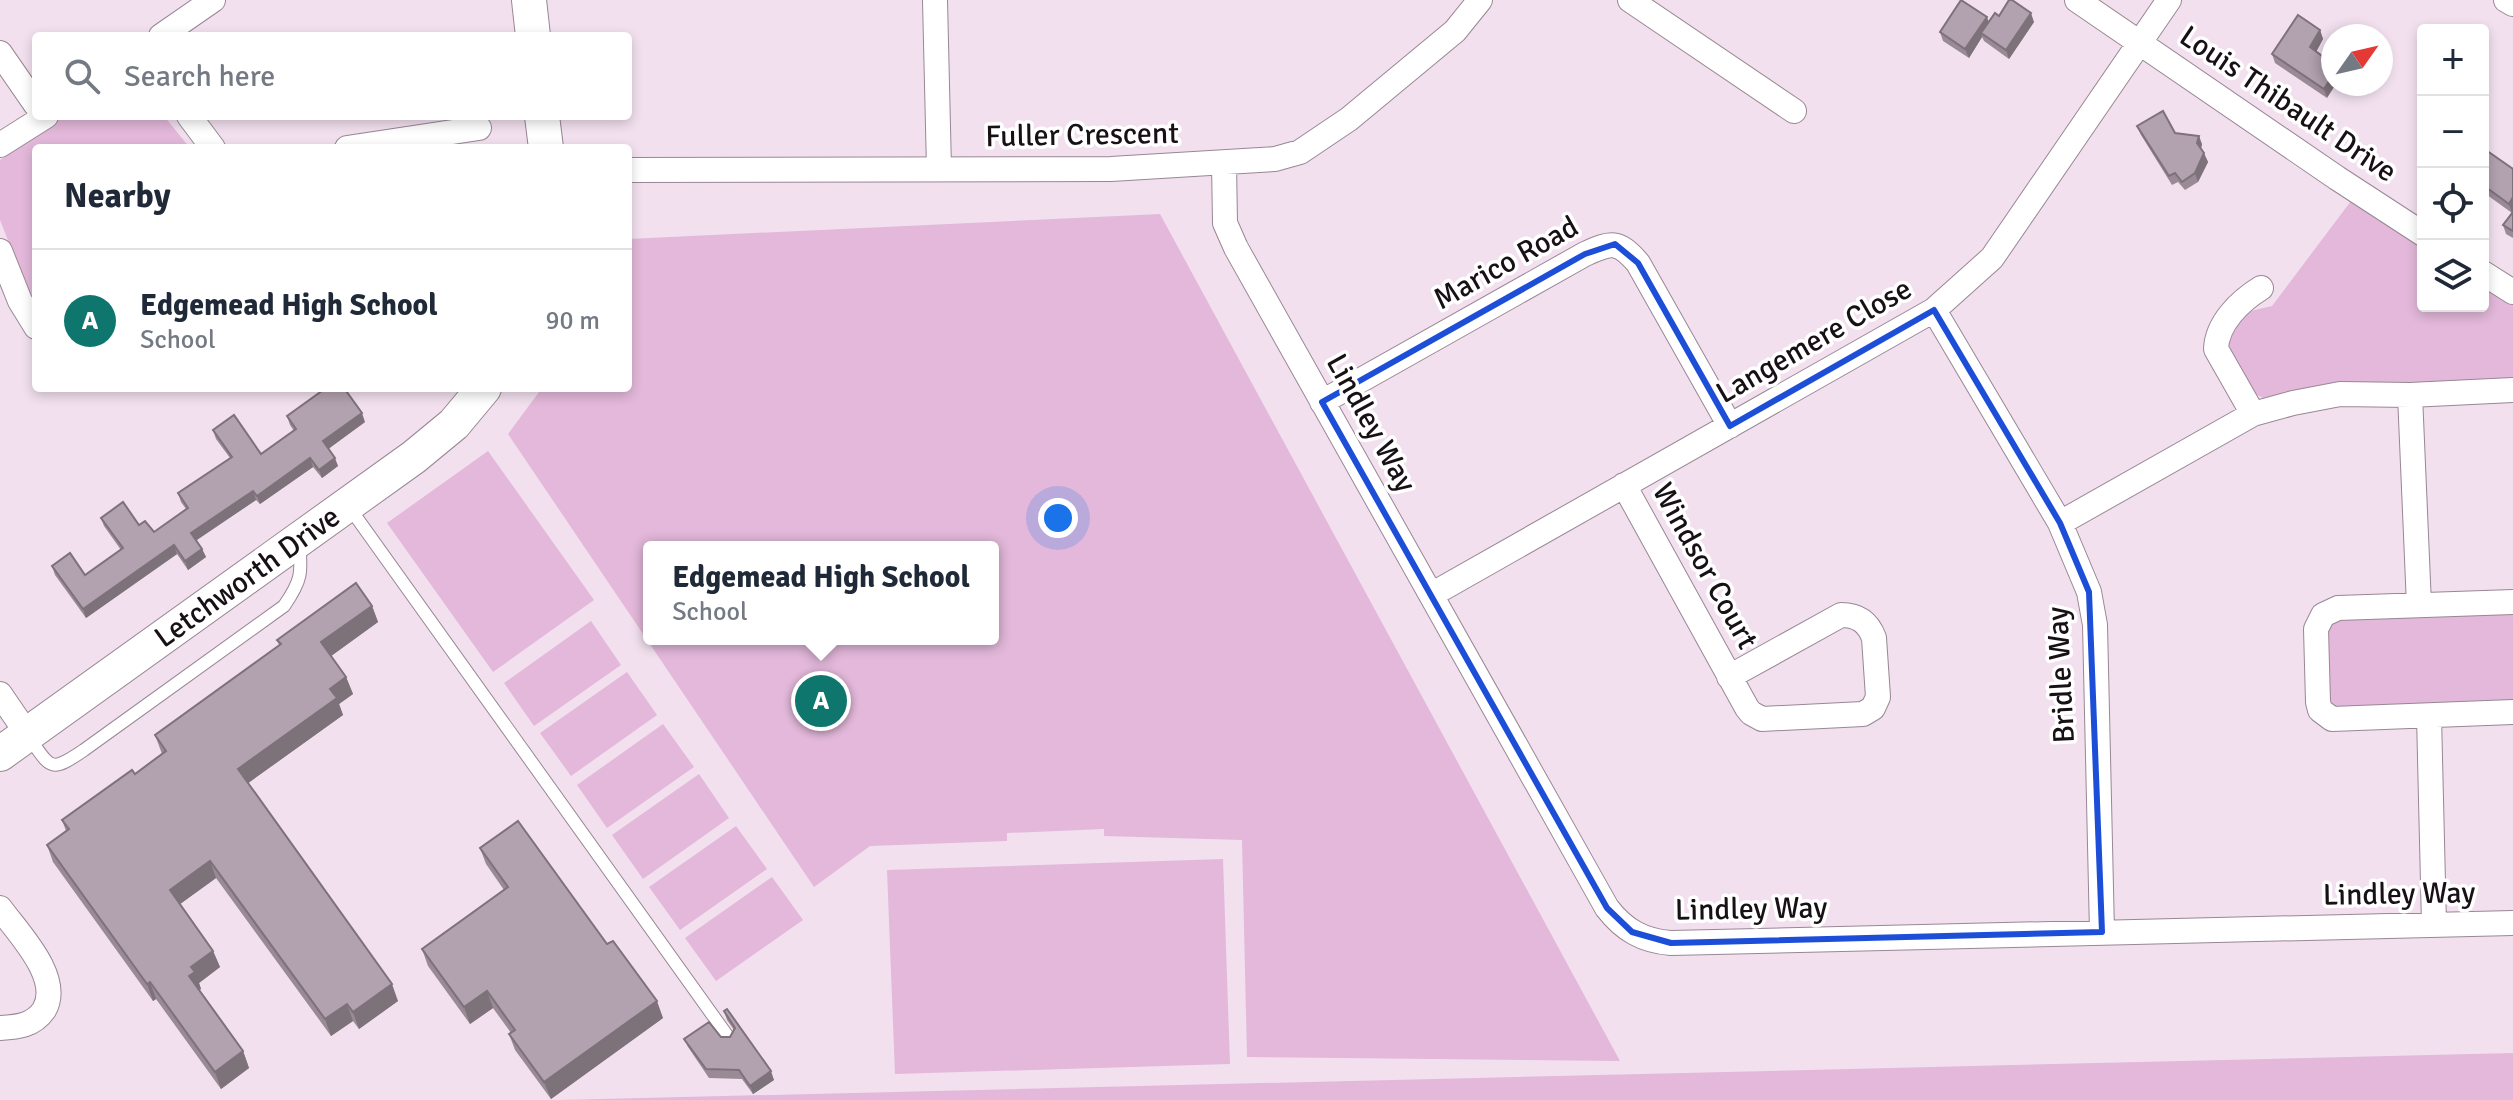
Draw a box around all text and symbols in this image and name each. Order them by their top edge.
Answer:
street label: Louis Thibault Drive [2172,18,2404,190]
north arrow [2321,24,2393,96]
map controls [2417,24,2489,312]
button: + [2417,24,2489,96]
search box [32,32,632,120]
icon: search [60,54,104,98]
text: Search here [124,58,275,95]
button: − [2417,96,2489,168]
street label: Fuller Crescent [985,115,1179,155]
button: locate [2417,168,2489,240]
text: Nearby [64,175,171,217]
street label: Marico Road [1427,208,1585,318]
button: layers [2417,240,2489,312]
street label: Langemere Close [1710,270,1918,412]
text: Edgemead High School [140,287,438,324]
text: A [82,305,98,337]
text: 90 m [545,305,600,337]
text: School [140,324,216,356]
street label: Lindley Way [1318,347,1424,499]
street label: Windsor Court [1644,476,1766,656]
street label: Letchworth Drive [147,498,347,656]
your location [1038,498,1078,538]
popup [643,541,999,645]
text: Edgemead High School [672,559,970,596]
text: School [672,596,748,628]
street label: Bridle Way [2039,606,2083,744]
pin: A [795,671,847,731]
street label: Lindley Way [2322,874,2476,914]
street label: Lindley Way [1674,889,1828,929]

